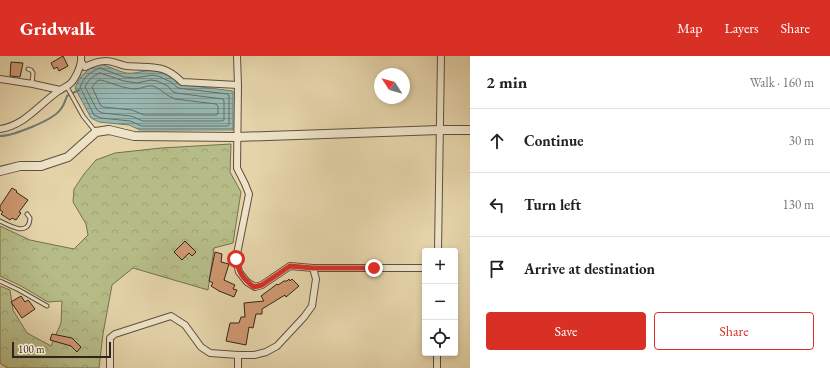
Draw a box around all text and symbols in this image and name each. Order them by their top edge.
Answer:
text: Gridwalk [20,16,95,41]
text: Map [677,19,702,37]
text: Layers [724,19,759,37]
text: Share [781,19,810,37]
north arrow [374,68,410,104]
text: 2 min [486,71,527,93]
text: Walk · 160 m [750,74,814,91]
icon: ahead [486,130,508,152]
text: Continue [524,131,584,150]
text: 30 m [789,132,814,149]
icon: left [486,194,508,216]
text: Turn left [524,195,581,214]
text: 130 m [783,196,814,213]
map controls [422,248,458,356]
button: + [422,248,458,284]
route start [227,250,245,268]
icon: arrive [486,258,508,280]
route end [365,259,383,277]
text: Arrive at destination [524,259,655,278]
button: − [422,284,458,320]
button: Save [486,312,646,350]
button: Share [654,312,814,350]
button: locate [422,320,458,356]
scale bar [12,340,111,359]
text: 100 m [18,342,45,356]

